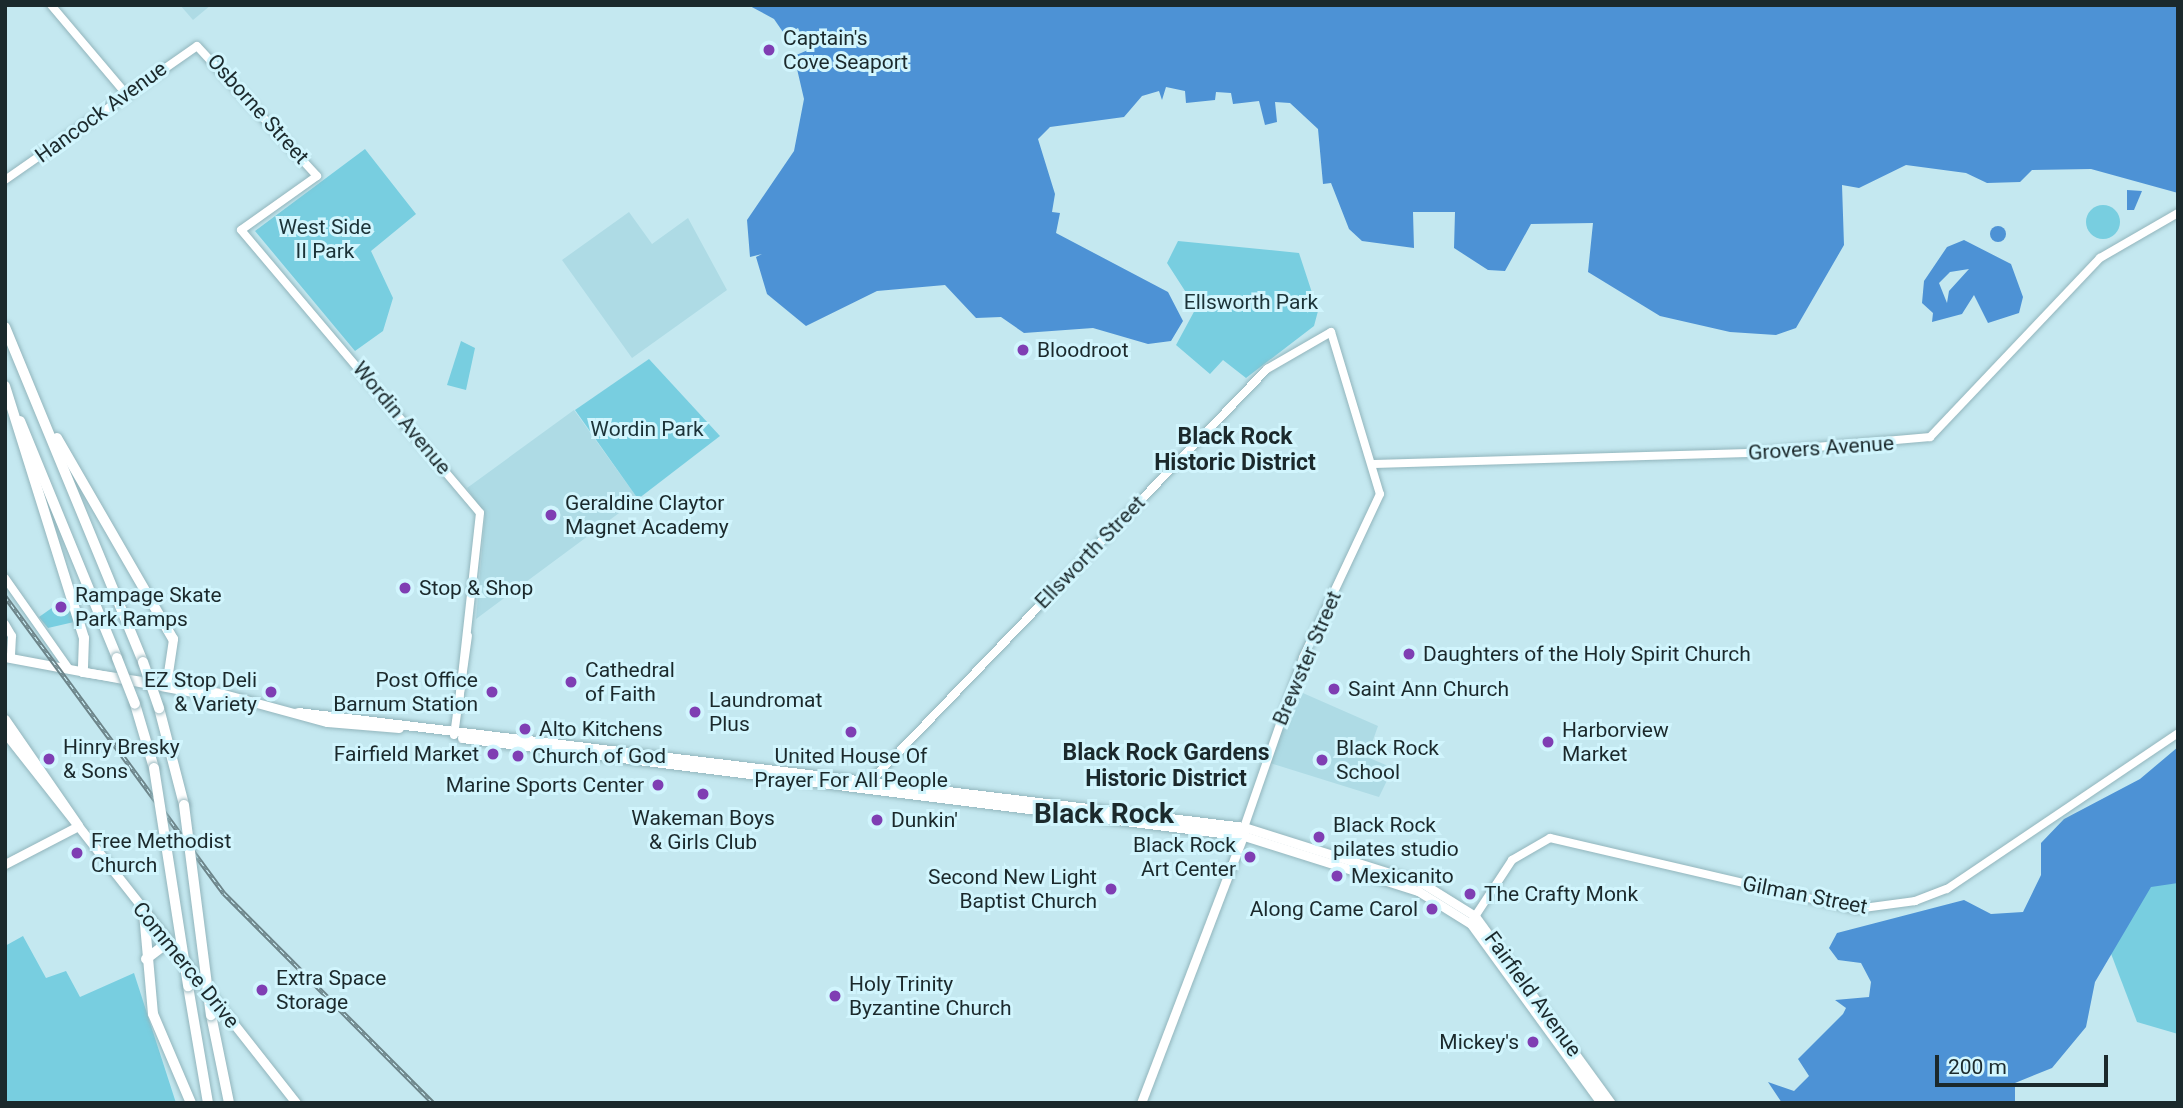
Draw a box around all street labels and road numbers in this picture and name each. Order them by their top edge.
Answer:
street label: Osborne Street [202,49,314,169]
street label: Hancock Avenue [30,56,172,168]
street label: Wordin Avenue [347,356,457,480]
street label: Grovers Avenue [1747,430,1895,466]
street label: Ellsworth Street [1030,490,1150,614]
street label: Brewster Street [1267,587,1347,729]
street label: Gilman Street [1740,871,1870,919]
street label: Commerce Drive [127,897,245,1033]
street label: Fairfield Avenue [1479,927,1587,1061]

